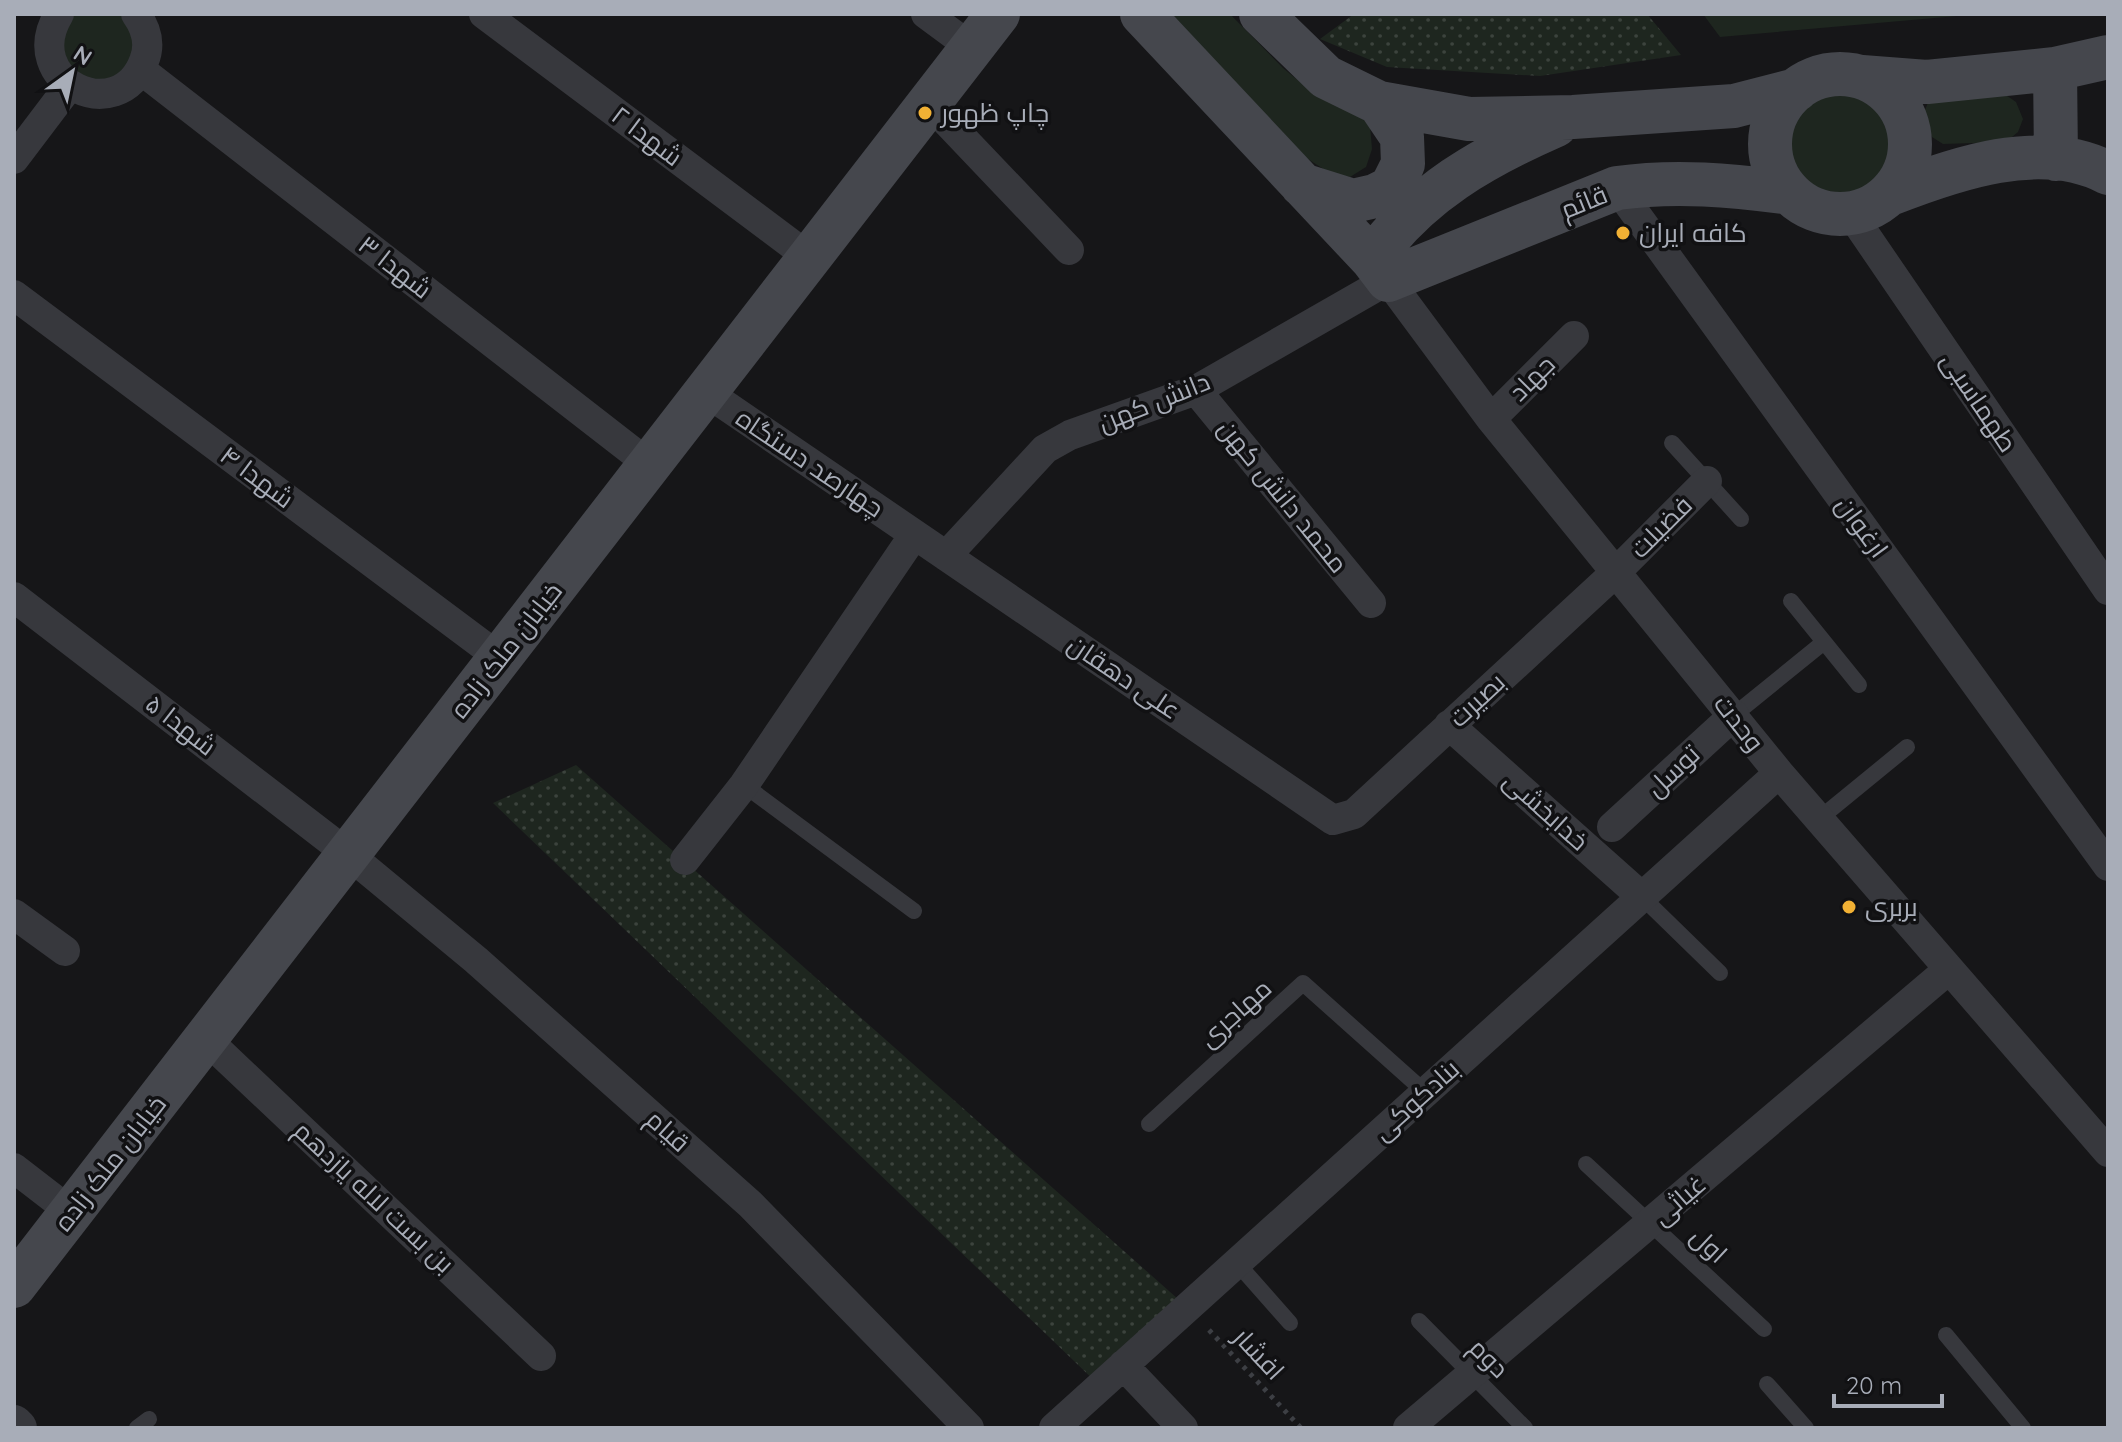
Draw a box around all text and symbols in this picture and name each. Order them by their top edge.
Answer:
north arrow [32,32,112,112]
text: N [68,39,97,71]
place label: چاپ ظهور [939,96,1049,130]
street label: شهدا ۲ [605,98,689,173]
marker: چاپ ظهور [916,104,934,122]
street label: قائم [1556,177,1613,228]
place label: کافه ایران [1639,216,1747,249]
marker: کافه ایران [1614,224,1632,242]
street label: شهدا ۳ [352,228,439,306]
street label: طهماسبی [1934,345,2025,458]
street label: جهاد [1502,348,1562,408]
street label: دانش کهن [1093,364,1215,439]
street label: چهارصد دستگاه [729,401,891,525]
street label: محمد دانش کهن [1211,412,1356,579]
street label: شهدا ۴ [214,438,301,515]
street label: فضیلت [1623,489,1699,565]
street label: ارغوان [1829,489,1896,564]
street label: خیابان ملک زاده [442,575,569,724]
street label: علی دهقان [1062,627,1187,726]
street label: بصیرت [1442,665,1512,734]
street label: شهدا ۵ [139,687,223,763]
street label: وحدت [1707,688,1772,758]
street label: توسل [1639,738,1706,804]
street label: خدابخشی [1497,764,1596,857]
place label: بربری [1865,890,1918,923]
marker: بربری [1840,898,1858,916]
street label: مهاجری [1191,971,1278,1054]
street label: بنادکوکی [1365,1052,1466,1147]
street label: خیابان ملک زاده [46,1088,173,1237]
street label: قیام [638,1103,697,1160]
street label: بن بست لاله یازدهم [286,1114,462,1281]
street label: غیاثی [1645,1167,1712,1232]
street label: اول [1684,1219,1735,1270]
street label: افشار [1226,1319,1292,1387]
street label: دوم [1461,1331,1516,1386]
scale bar [1834,1358,1942,1408]
text: 20 m [1846,1370,1902,1400]

